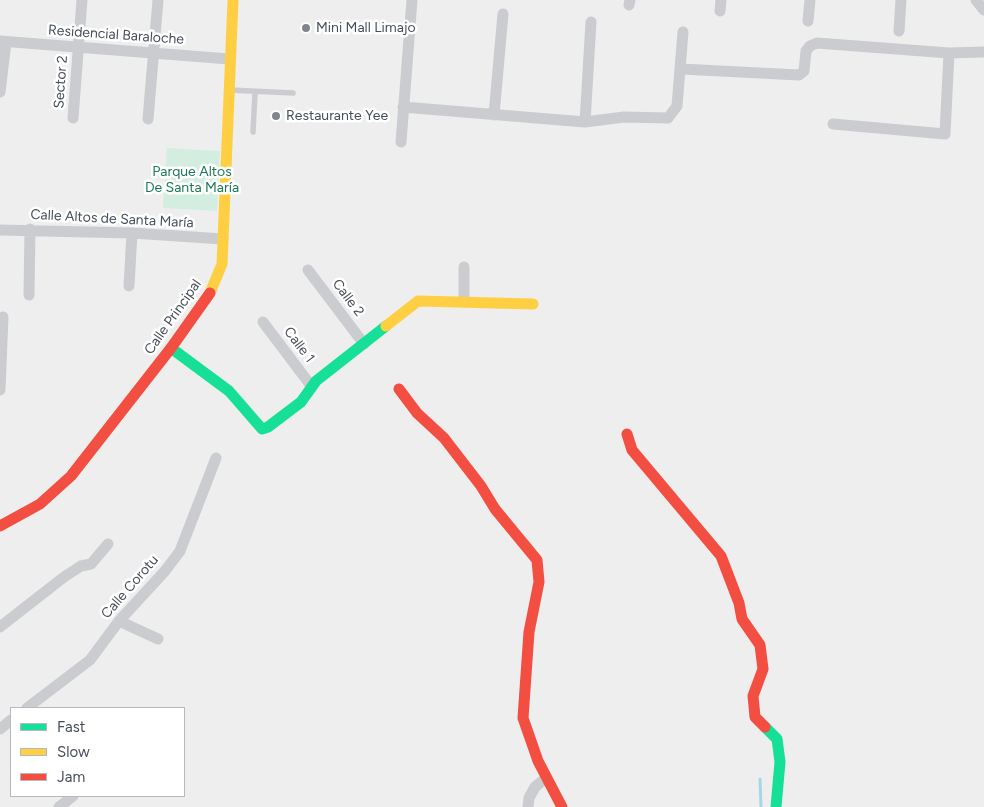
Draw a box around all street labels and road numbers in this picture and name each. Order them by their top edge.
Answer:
street label: Residencial Baraloche [48,22,184,48]
street label: Sector 2 [51,55,71,109]
street label: Calle Altos de Santa María [30,206,194,232]
street label: Calle Principal [141,276,205,358]
street label: Calle 2 [329,276,367,320]
street label: Calle 1 [280,324,318,366]
street label: Calle Corotu [98,552,162,622]

